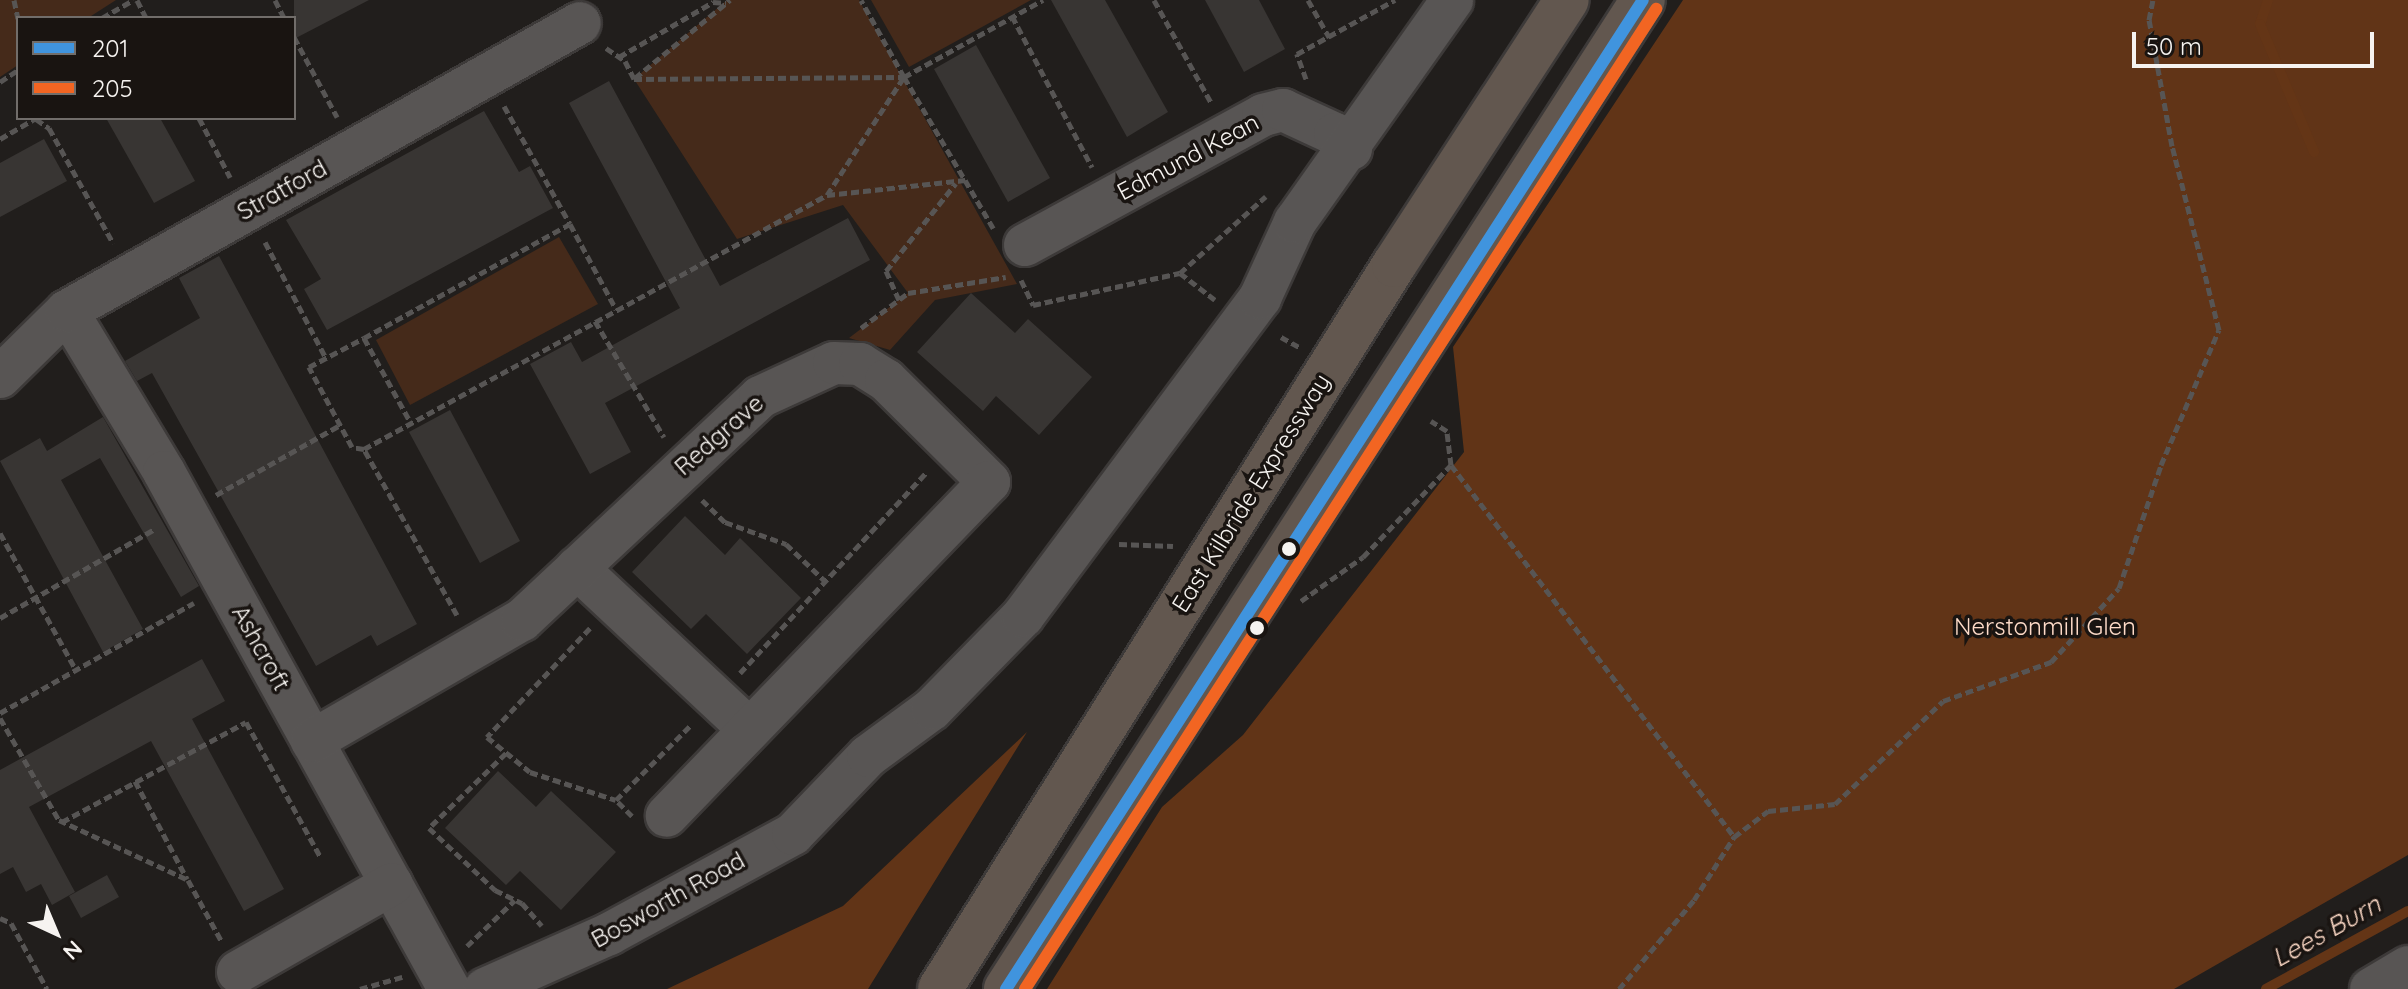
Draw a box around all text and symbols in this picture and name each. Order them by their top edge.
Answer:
legend [16,16,296,120]
scale bar [2136,16,2378,66]
text: 50 m [2146,31,2202,61]
text: 201 [92,33,128,63]
text: 205 [92,73,133,103]
street label: Edmund Kean [1112,108,1264,206]
street label: Stratford [232,154,332,226]
street label: East Kilbride Expressway [1166,369,1336,617]
street label: Redgrave [669,389,769,481]
unlabelled marker [1281,541,1297,557]
street label: Ashcroft [226,600,296,696]
park label: Nerstonmill Glen [1954,613,2136,641]
unlabelled marker [1249,620,1265,636]
street label: Bosworth Road [586,846,750,954]
water label: Lees Burn [2266,888,2386,974]
north arrow [16,893,96,973]
text: N [57,935,88,966]

